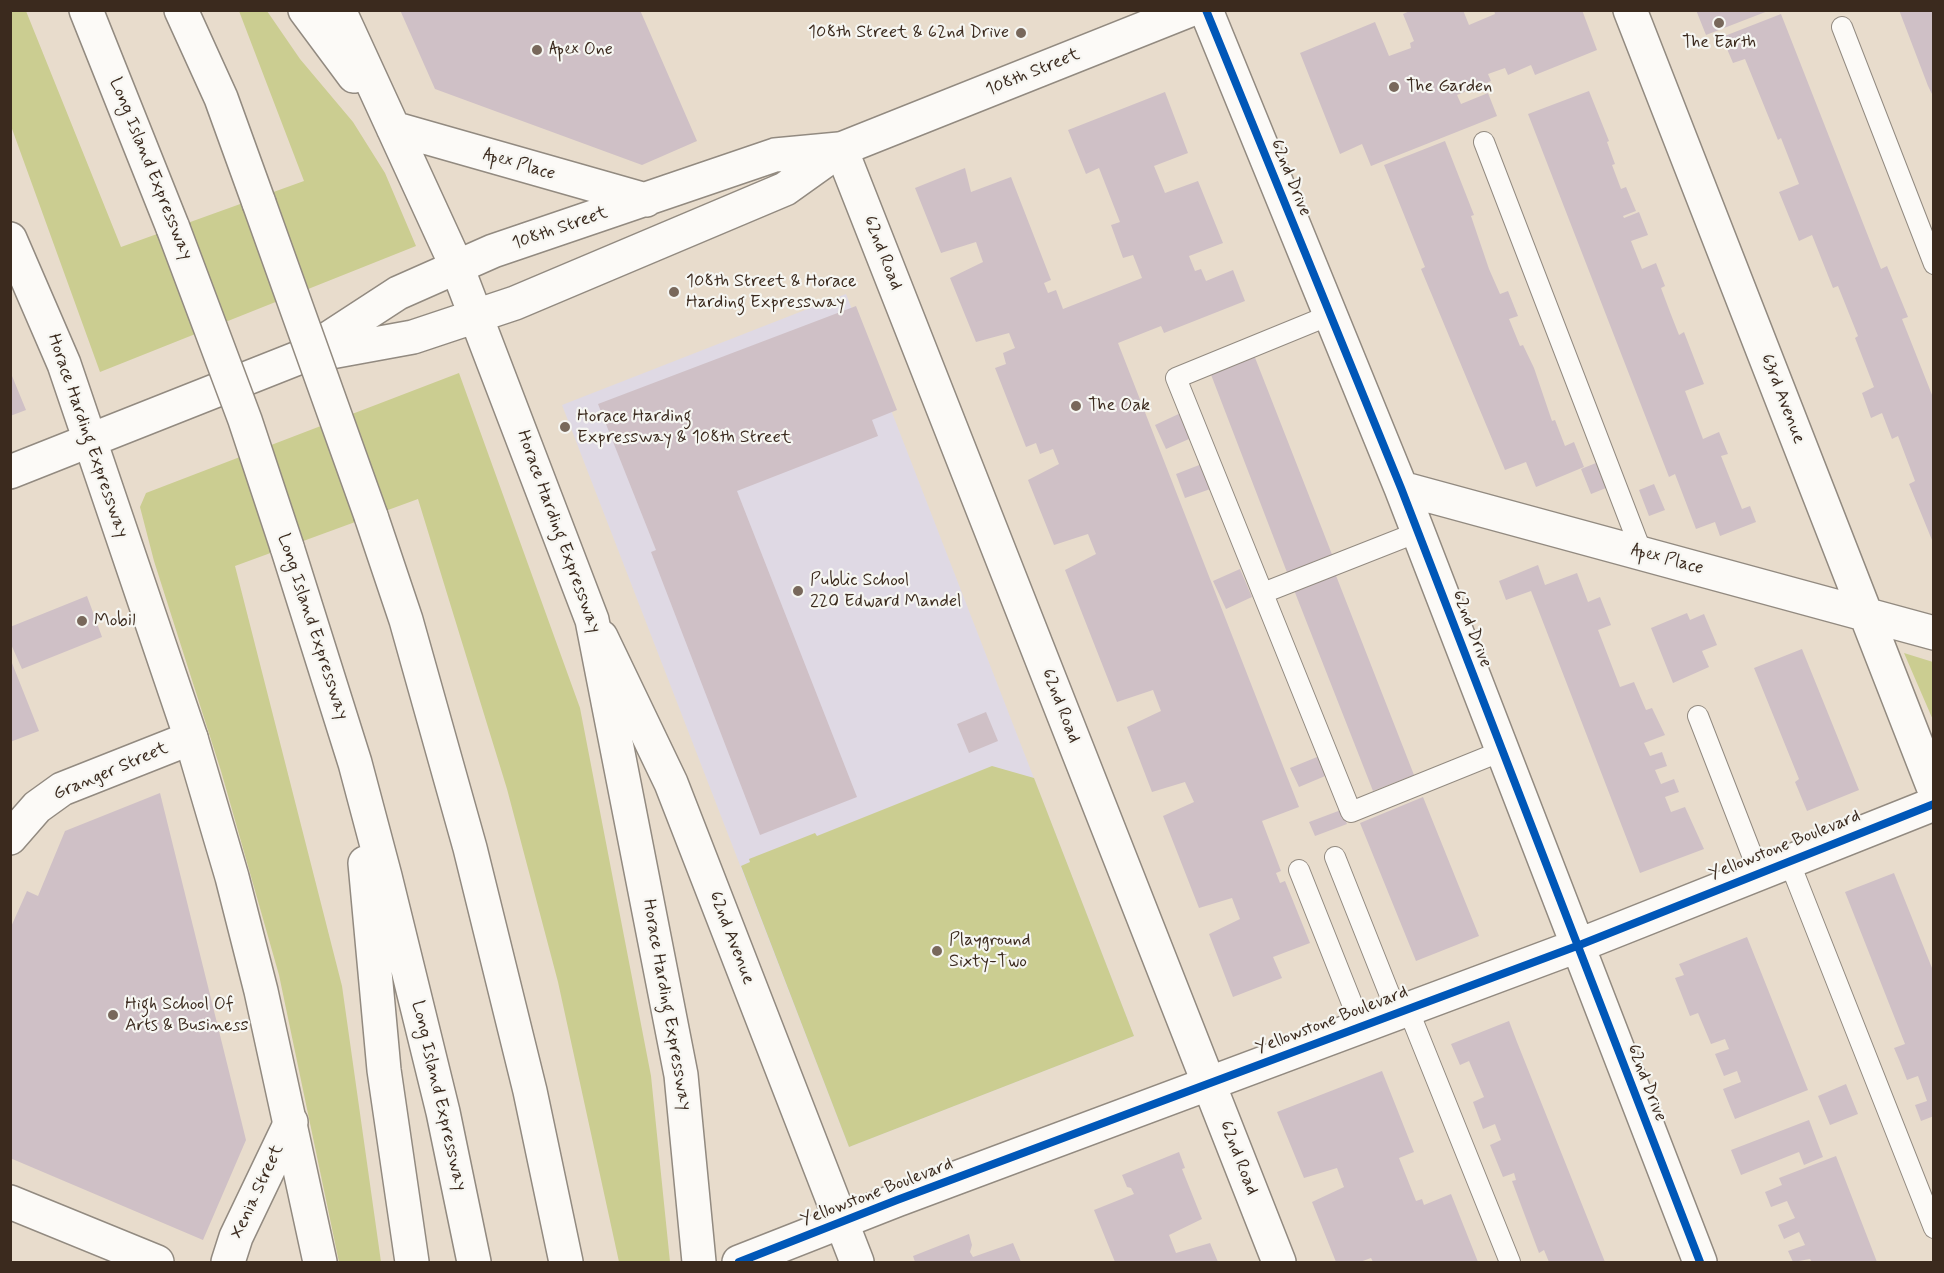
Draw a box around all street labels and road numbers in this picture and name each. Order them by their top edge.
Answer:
street label: 108th Street [983,44,1083,102]
street label: Long Island Expressway [104,75,196,263]
street label: 62nd Drive [1265,136,1315,220]
street label: Apex Place [480,144,558,186]
street label: 108th Street [509,203,611,255]
street label: 62nd Road [858,213,906,293]
street label: Horace Harding Expressway [42,331,132,541]
street label: 63rd Avenue [1755,351,1809,447]
street label: Horace Harding Expressway [511,428,605,636]
street label: Long Island Expressway [272,531,352,723]
street label: Apex Place [1628,540,1706,580]
street label: 62nd Drive [1446,587,1496,671]
street label: 62nd Road [1036,666,1084,746]
street label: Granger Street [50,738,172,806]
street label: Yellowstone Boulevard [1706,806,1864,886]
street label: 62nd Avenue [703,888,759,988]
street label: Horace Harding Expressway [637,898,695,1112]
street label: Yellowstone Boulevard [1253,982,1411,1060]
street label: Long Island Expressway [406,999,470,1193]
street label: 62nd Drive [1621,1041,1671,1125]
street label: 62nd Road [1214,1118,1262,1198]
street label: Xenia Street [227,1142,289,1242]
street label: Yellowstone Boulevard [798,1154,956,1232]

